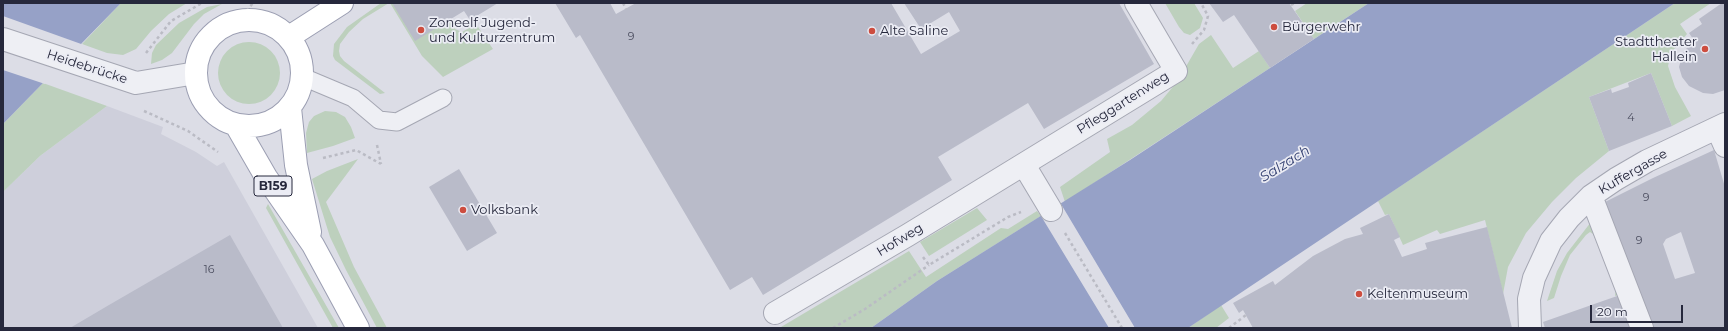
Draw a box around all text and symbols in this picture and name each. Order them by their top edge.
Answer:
place label: Zoneelf Jugend- und Kulturzentrum [429,15,555,46]
place label: Bürgerwehr [1282,19,1361,35]
marker: Bürgerwehr [1269,22,1279,32]
place label: Alte Saline [880,23,948,39]
marker: Zoneelf Jugend- und Kulturzentrum [416,25,426,35]
marker: Alte Saline [867,26,877,36]
house number: 9 [628,30,634,44]
place label: Stadttheater Hallein [1615,34,1697,65]
marker: Stadttheater Hallein [1700,44,1710,54]
street label: Heidebrücke [45,47,129,87]
street label: Pfleggartenweg [1074,68,1172,138]
house number: 4 [1627,111,1635,125]
water label: Salzach [1257,142,1313,186]
street label: Kuffergasse [1596,146,1670,198]
road number: B159 [254,176,292,196]
house number: 9 [1643,191,1649,205]
place label: Volksbank [471,202,538,218]
marker: Volksbank [458,205,468,215]
street label: Hofweg [874,220,926,260]
house number: 9 [1636,234,1642,248]
house number: 16 [204,263,214,277]
place label: Keltenmuseum [1367,286,1468,302]
marker: Keltenmuseum [1354,289,1364,299]
scale bar [1592,297,1685,323]
text: 20 m [1597,304,1628,319]

